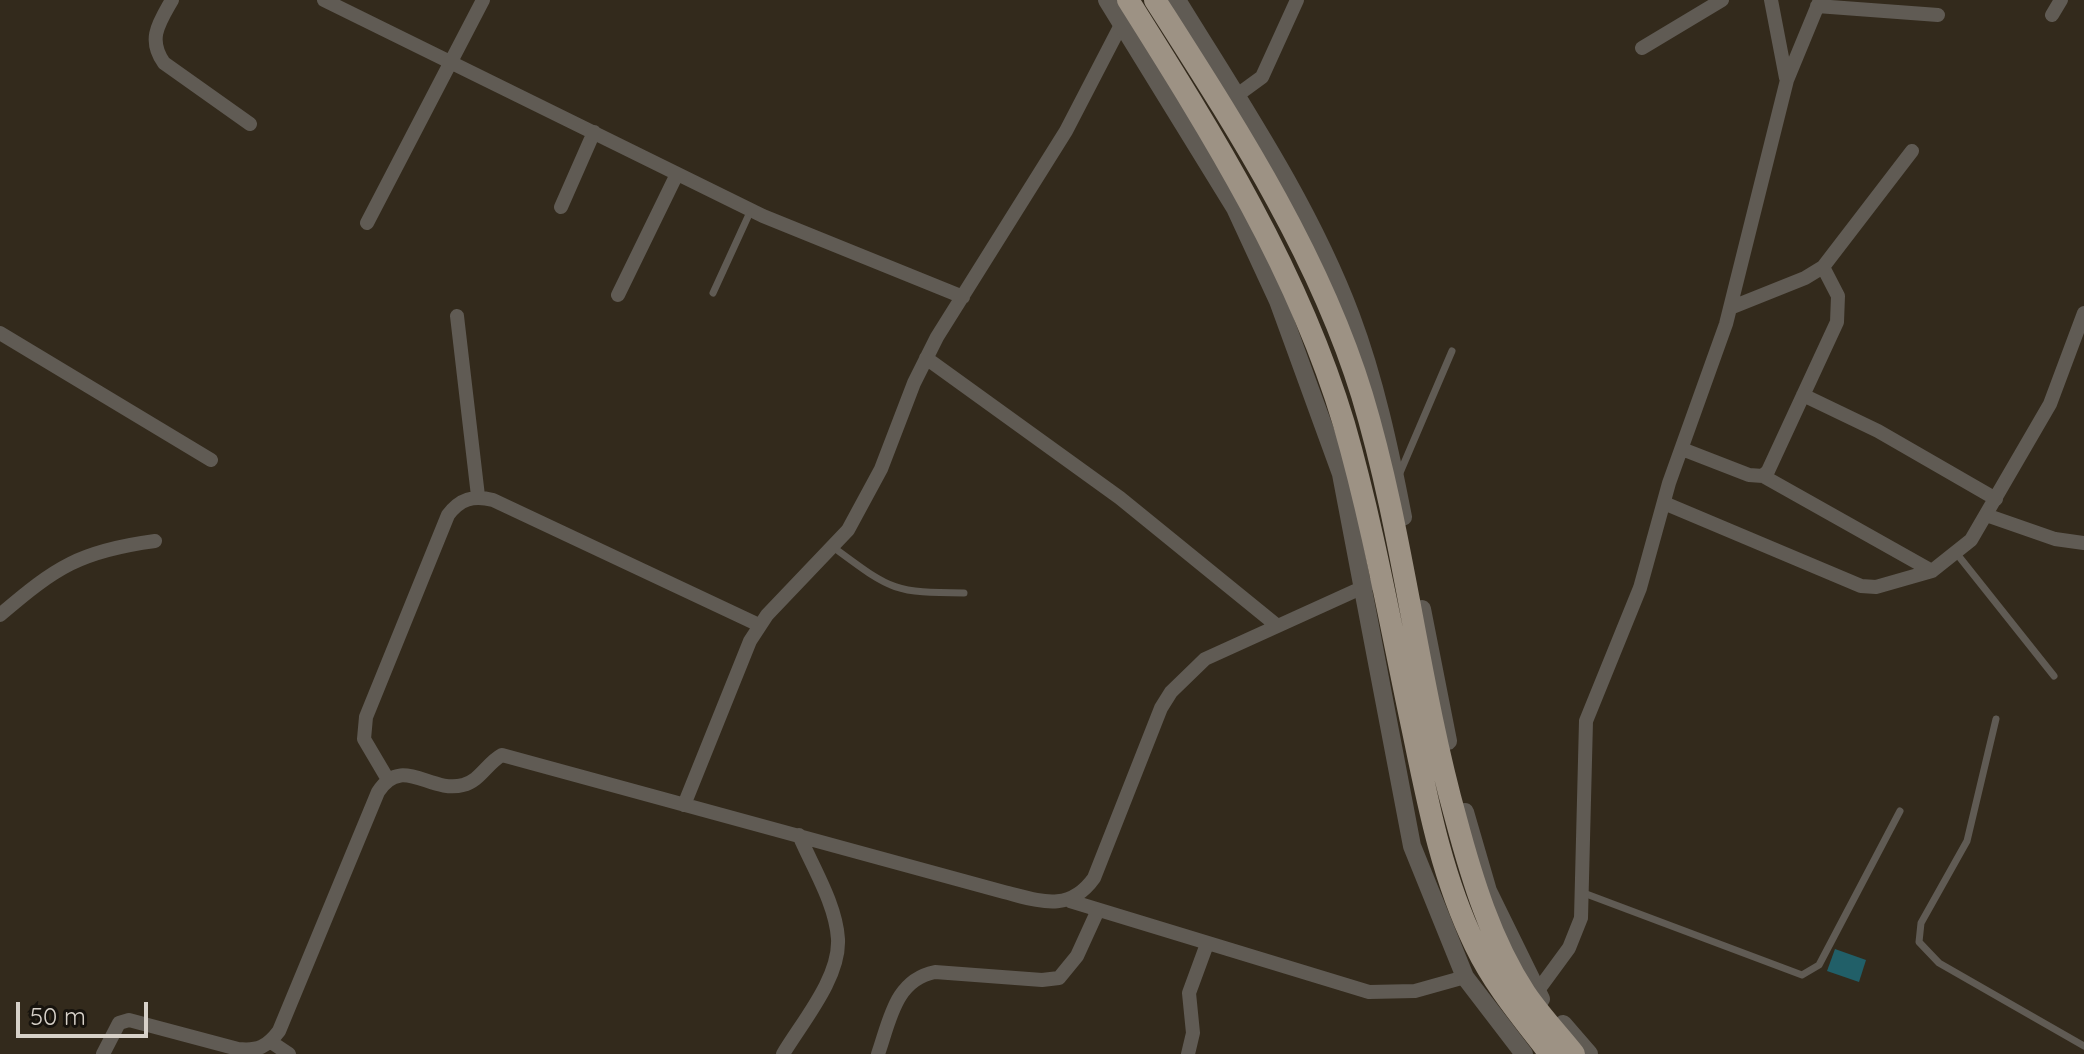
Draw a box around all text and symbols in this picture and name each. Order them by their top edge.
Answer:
scale bar [20,986,152,1036]
text: 50 m [30,1001,86,1031]

